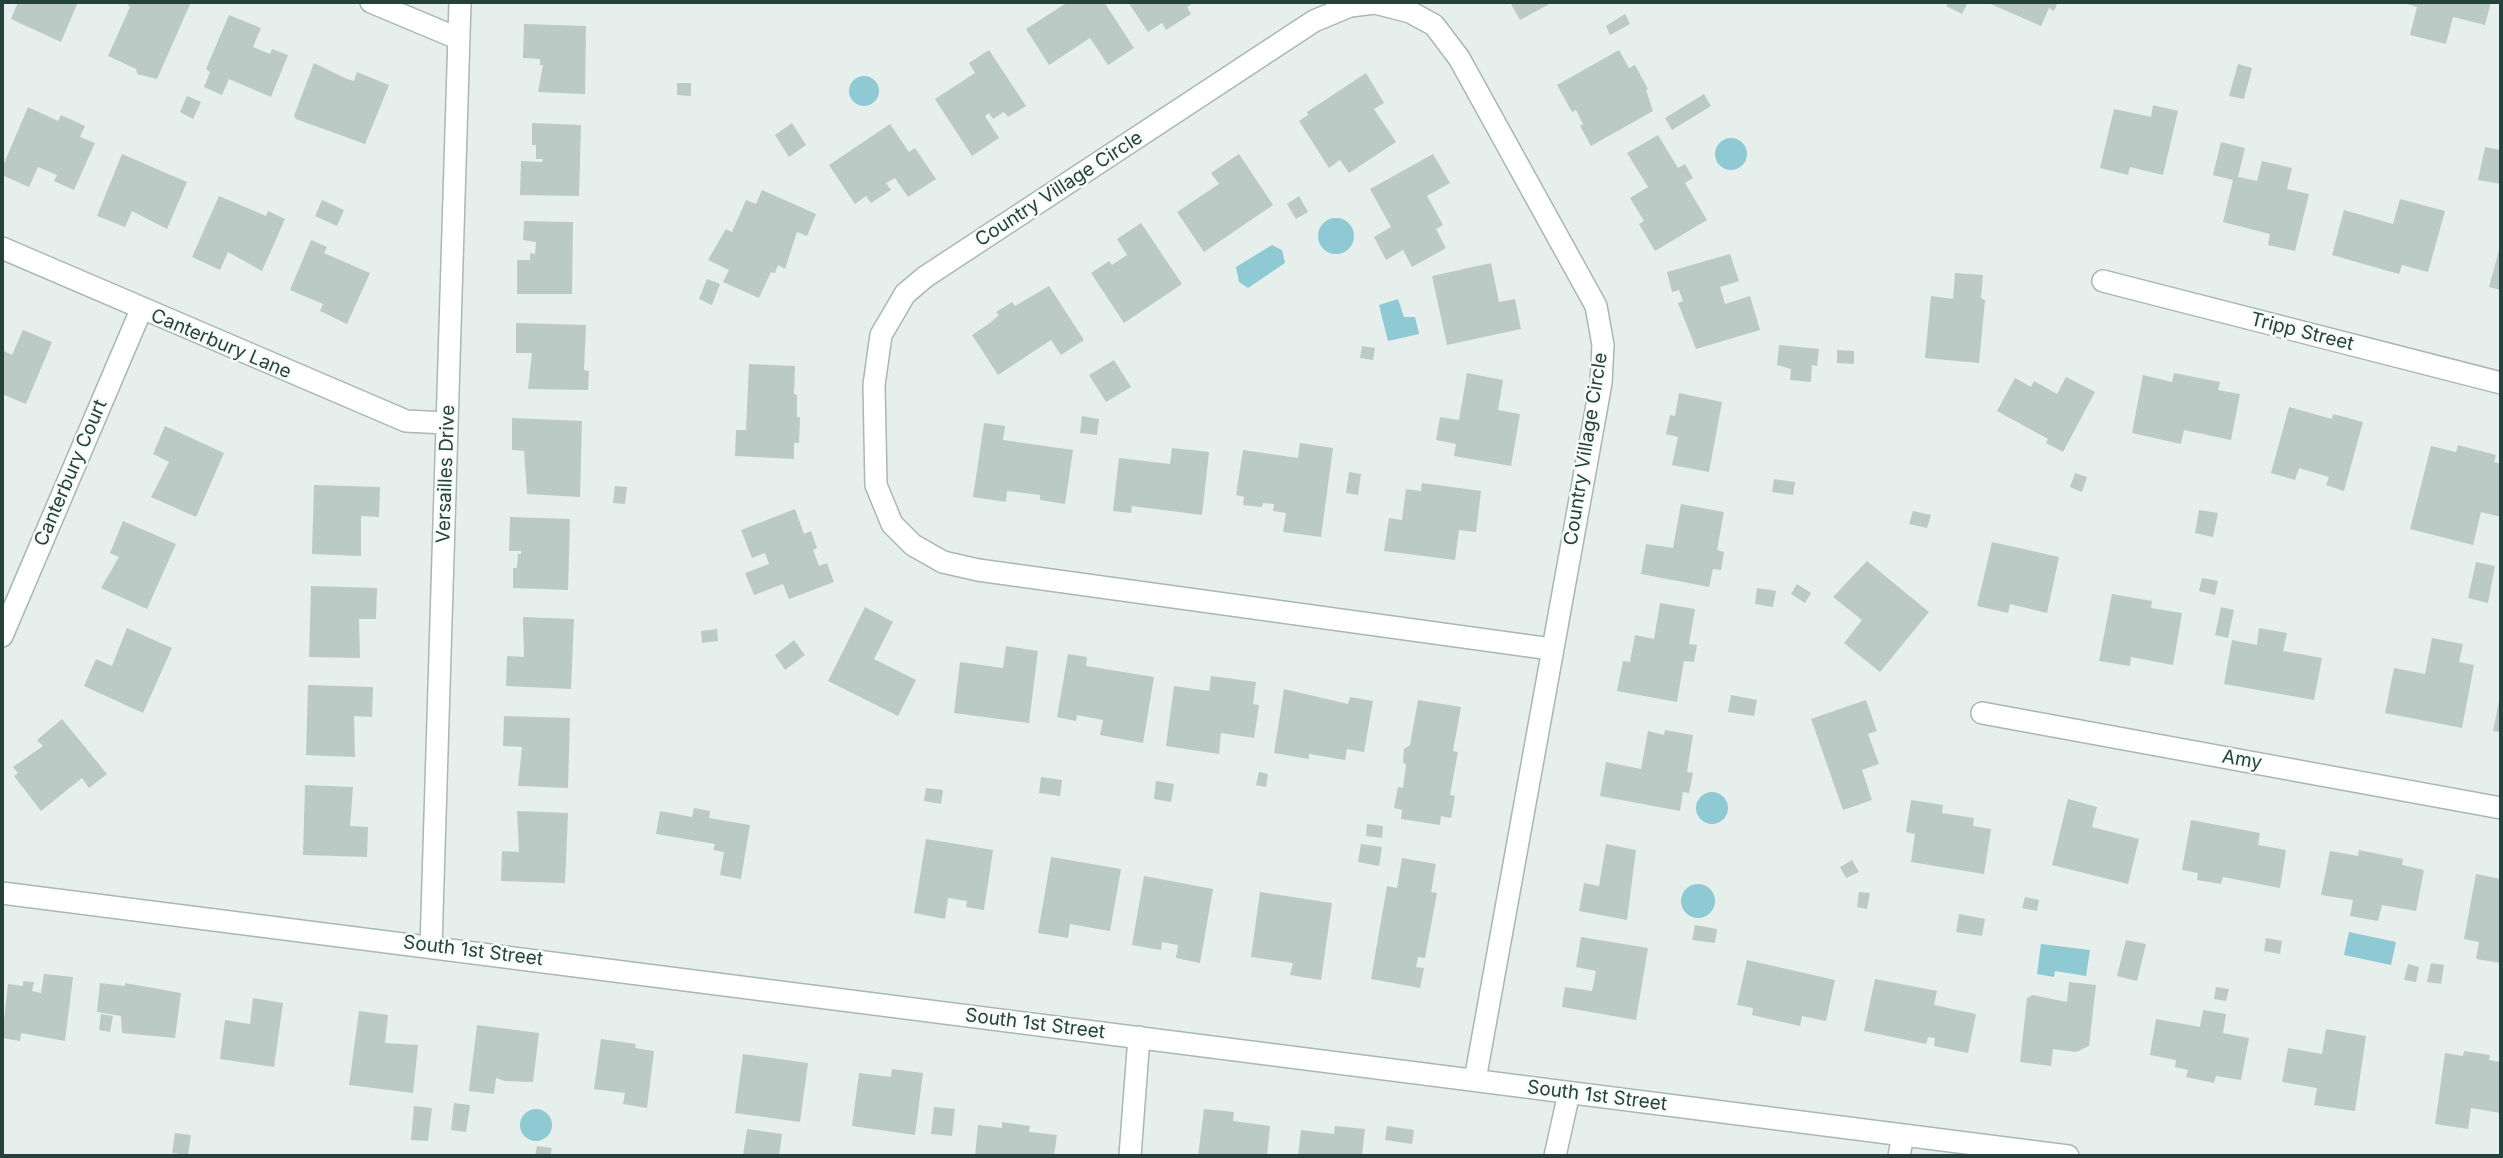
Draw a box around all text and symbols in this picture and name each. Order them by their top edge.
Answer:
street label: Country Village Circle [971,126,1147,252]
street label: Canterbury Lane [147,304,295,384]
street label: Tripp Street [2248,308,2356,356]
street label: Country Village Circle [1559,351,1613,547]
street label: Canterbury Court [30,396,112,550]
street label: Versailles Drive [432,404,460,544]
street label: Amy [2220,745,2264,775]
street label: South 1st Street [402,931,544,971]
street label: South 1st Street [964,1004,1106,1044]
street label: South 1st Street [1526,1076,1668,1116]

